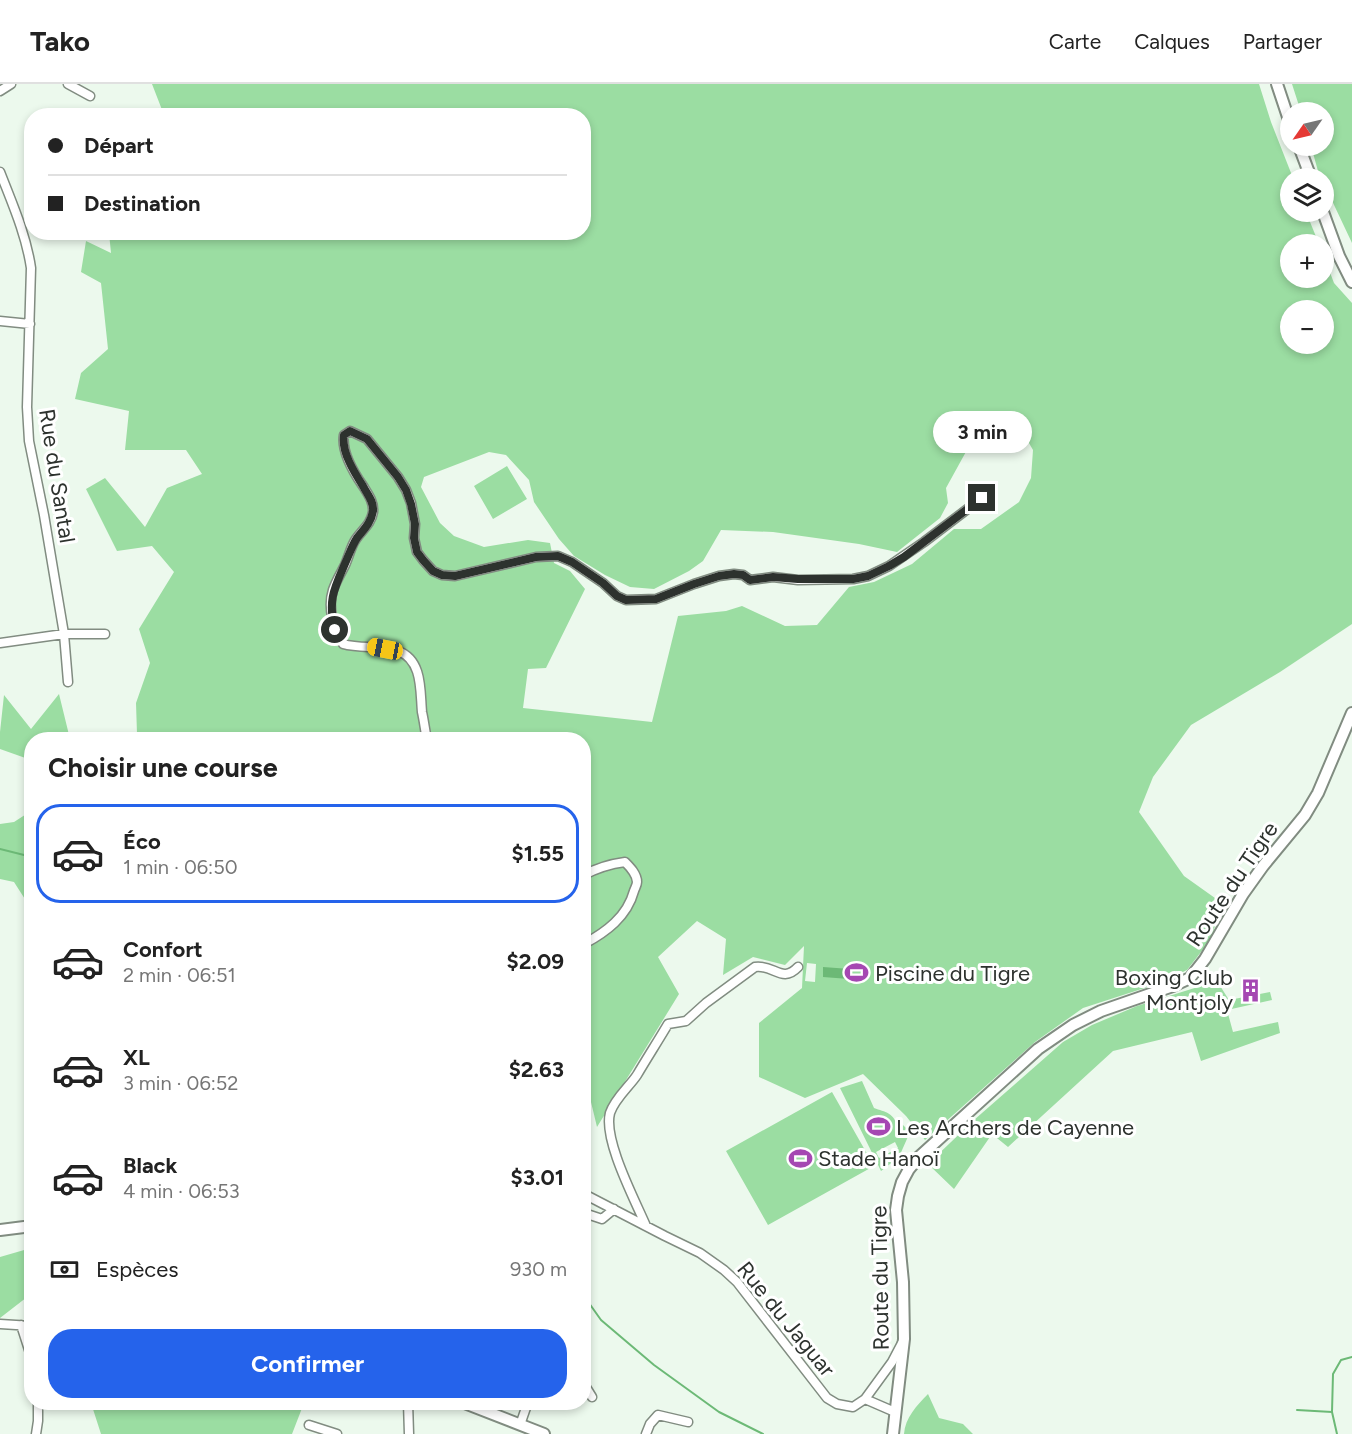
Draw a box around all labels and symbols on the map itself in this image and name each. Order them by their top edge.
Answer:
north arrow [1280,102,1334,156]
street label: Rue du Santal [33,407,81,545]
callout: 3 min [932,411,1032,453]
route end [968,484,995,511]
route start [321,616,348,643]
car [366,637,404,661]
street label: Route du Tigre [1180,816,1284,952]
sports icon: Piscine du Tigre [844,960,870,986]
place label: Piscine du Tigre [875,960,1030,987]
place label: Boxing Club Montjoly [1115,964,1233,1016]
building icon: Boxing Club Montjoly [1238,977,1264,1003]
sports icon: Les Archers de Cayenne [865,1114,891,1140]
place label: Les Archers de Cayenne [896,1114,1134,1141]
sports icon: Stade Hanoï [787,1145,813,1171]
place label: Stade Hanoï [818,1145,940,1172]
street label: Route du Tigre [865,1205,895,1351]
street label: Rue du Jaguar [731,1256,841,1383]

